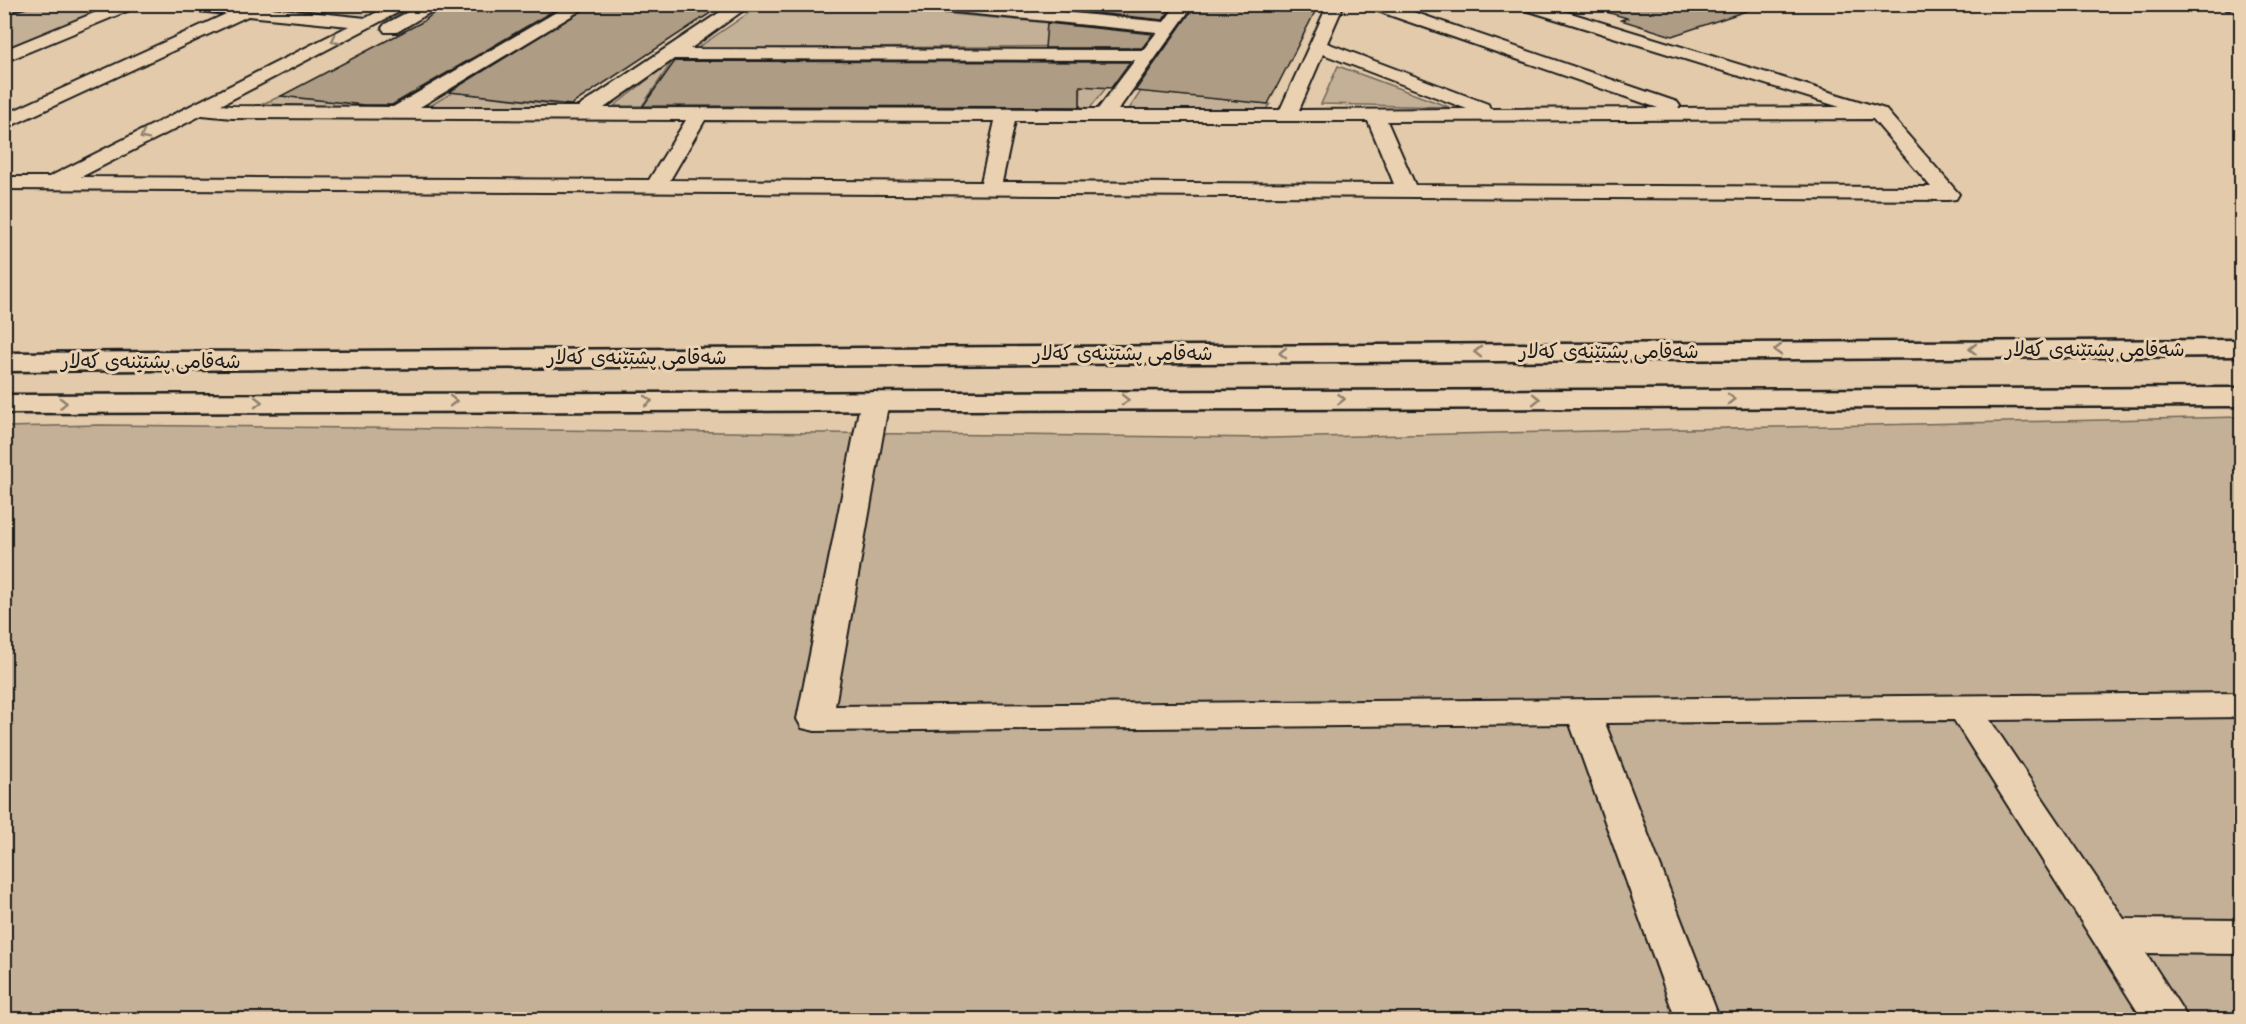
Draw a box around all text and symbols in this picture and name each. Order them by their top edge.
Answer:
one-way arrow [330,33,341,44]
one-way arrow [140,129,150,140]
street label: شەقامی پشتێنەی کەلار [2003,335,2185,362]
street label: شەقامی پشتێنەی کەلار [1517,337,1699,364]
street label: شەقامی پشتێنەی کەلار [1031,339,1213,366]
street label: شەقامی پشتێنەی کەلار [545,343,727,370]
one-way arrow [1969,343,1978,355]
one-way arrow [1774,344,1783,356]
one-way arrow [1474,346,1483,358]
street label: شەقامی پشتێنەی کەلار [59,347,241,374]
one-way arrow [1279,347,1288,359]
one-way arrow [1336,393,1345,405]
one-way arrow [1531,393,1540,405]
one-way arrow [1726,393,1735,405]
one-way arrow [1120,394,1129,406]
one-way arrow [448,395,457,407]
one-way arrow [643,395,652,407]
one-way arrow [253,396,262,408]
one-way arrow [58,397,67,409]

